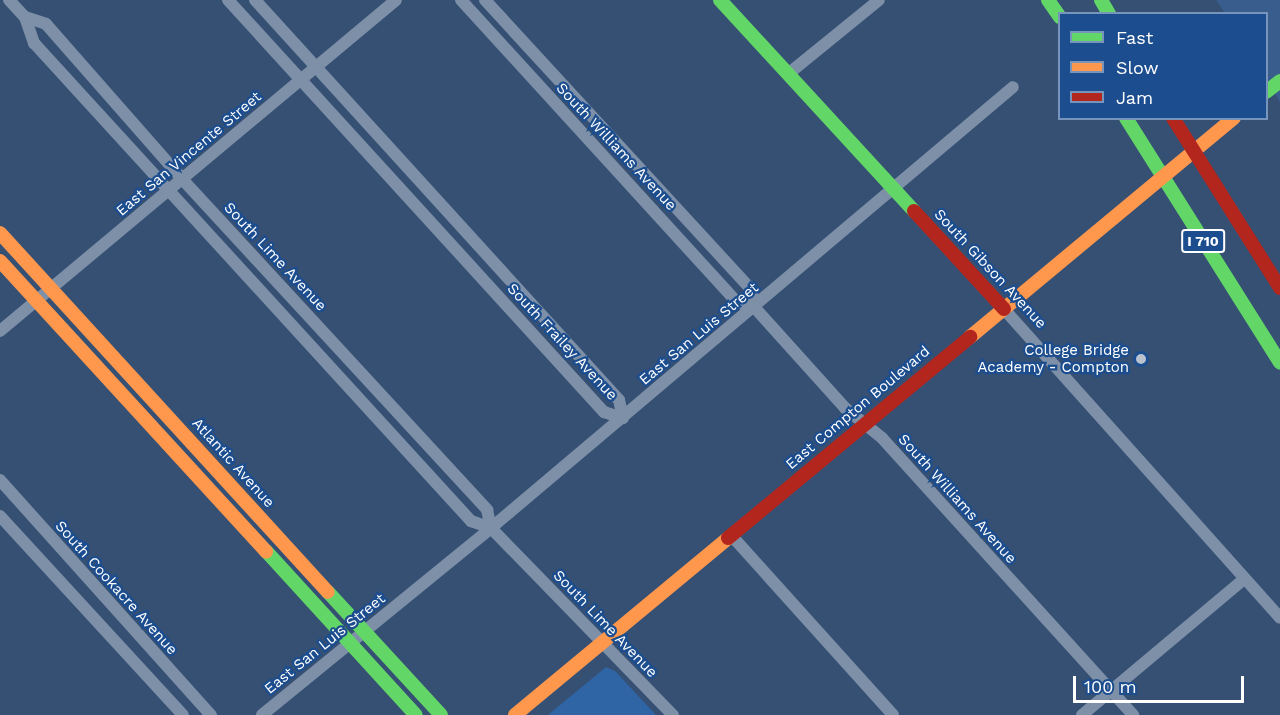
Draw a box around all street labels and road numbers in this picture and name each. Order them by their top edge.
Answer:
street label: South Williams Avenue [552,79,680,215]
street label: East San Vincente Street [113,88,265,220]
street label: South Lime Avenue [220,199,330,315]
street label: South Gibson Avenue [930,205,1050,333]
road number: I 710 [1180,230,1226,252]
street label: South Frailey Avenue [503,279,621,405]
street label: East San Luis Street [636,279,762,389]
street label: East Compton Boulevard [782,342,934,474]
street label: Atlantic Avenue [188,414,278,512]
street label: South Williams Avenue [894,430,1020,568]
street label: South Cookacre Avenue [51,517,181,659]
street label: South Lime Avenue [549,566,661,682]
street label: East San Luis Street [261,590,389,698]

